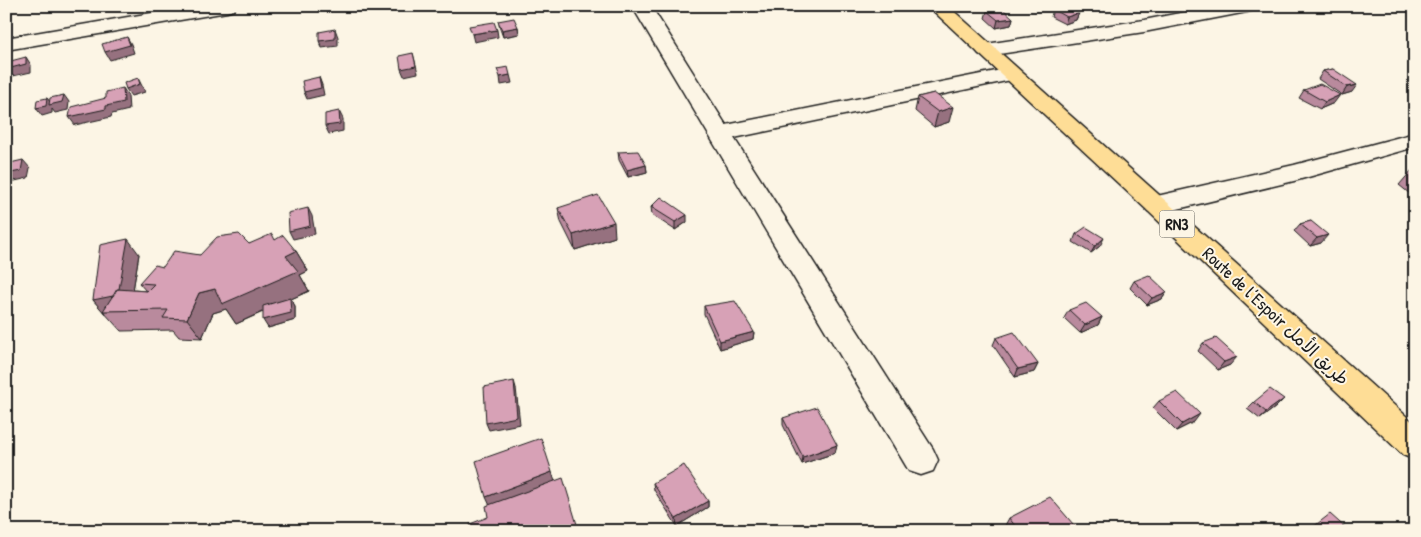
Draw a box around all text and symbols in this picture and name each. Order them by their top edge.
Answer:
road number: RN3 [1160,210,1194,238]
street label: Route de l’Espoir طريق الأمل [1197,241,1355,391]

